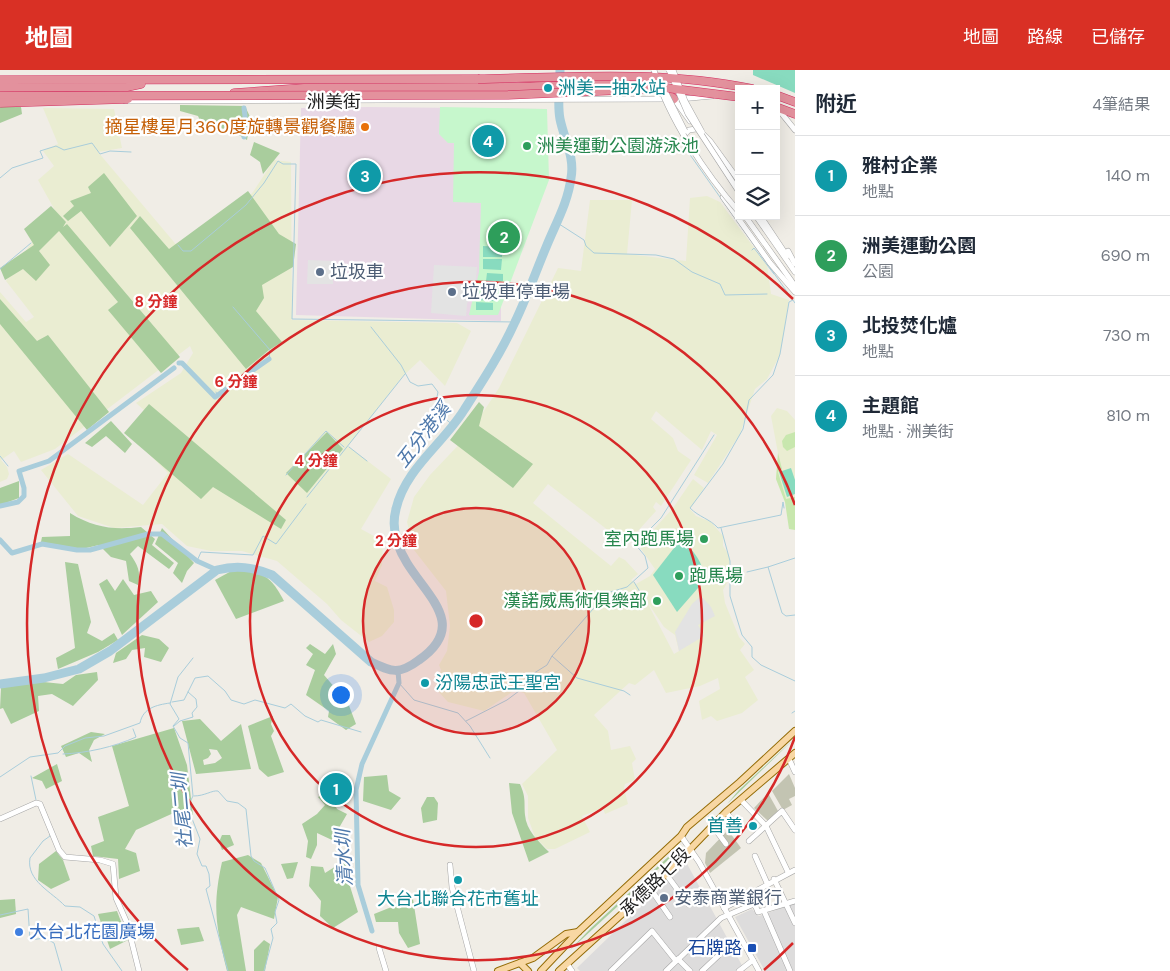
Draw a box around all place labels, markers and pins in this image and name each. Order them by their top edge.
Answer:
place label: 洲美一抽水站 [558,76,666,100]
marker: 洲美一抽水站 [542,82,554,94]
place label: 摘星樓星月360度旋轉景觀餐廳 [105,115,355,139]
marker: 摘星樓星月360度旋轉景觀餐廳 [359,121,371,133]
pin: 4 [472,122,504,160]
place label: 洲美運動公園游泳池 [537,134,699,158]
marker: 洲美運動公園游泳池 [521,140,533,152]
pin: 3 [349,157,381,195]
pin: 2 [488,218,520,256]
place label: 垃圾車 [330,260,384,284]
marker: 垃圾車 [314,266,326,278]
place label: 垃圾車停車場 [462,280,570,304]
marker: 垃圾車停車場 [446,286,458,298]
place label: 室內跑馬場 [604,527,694,551]
marker: 室內跑馬場 [698,533,710,545]
place label: 跑馬場 [689,564,743,588]
marker: 跑馬場 [673,570,685,582]
place label: 漢諾威馬術俱樂部 [503,589,647,613]
marker: 漢諾威馬術俱樂部 [651,595,663,607]
centre of rings [467,612,485,630]
place label: 汾陽忠武王聖宮 [435,671,561,695]
marker: 汾陽忠武王聖宮 [419,677,431,689]
pin: 1 [320,770,352,808]
place label: 首善 [707,814,743,838]
marker: 首善 [747,820,759,832]
marker: 大台北聯合花市舊址 [452,874,464,886]
place label: 安泰商業銀行 [674,886,782,910]
place label: 大台北聯合花市舊址 [377,887,539,911]
marker: 安泰商業銀行 [658,892,670,904]
place label: 大台北花園廣場 [29,920,155,944]
marker: 大台北花園廣場 [13,926,25,938]
place label: 石牌路 [688,936,742,960]
marker: 石牌路 [746,942,758,954]

